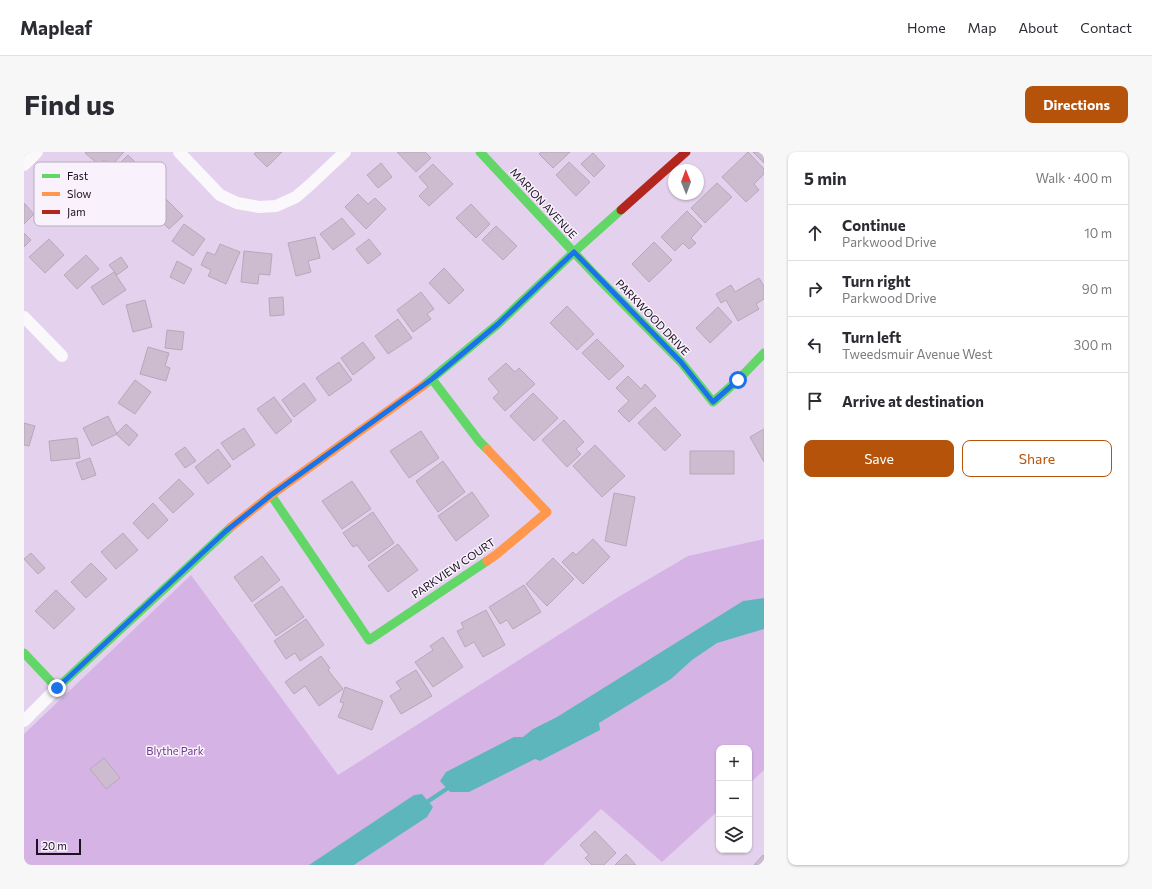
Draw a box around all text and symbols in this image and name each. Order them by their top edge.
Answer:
text: Mapleaf [20,16,92,39]
text: Home [907,19,946,36]
text: Map [968,19,996,36]
text: About [1018,19,1058,36]
text: Contact [1080,19,1132,36]
button: Directions [1025,86,1128,123]
text: Find us [24,87,115,121]
legend [34,162,166,226]
north arrow [668,164,704,200]
street label: MARION AVENUE [508,165,580,241]
text: 5 min [804,168,847,189]
text: Fast [67,169,89,182]
text: Walk · 400 m [1036,170,1112,186]
text: Slow [67,187,92,200]
text: Jam [67,205,86,219]
text: Continue [842,216,906,234]
icon: ahead [804,222,826,244]
text: 10 m [1084,225,1112,241]
text: Parkwood Drive [842,234,936,250]
text: Turn right [842,272,911,290]
street label: PARKWOOD DRIVE [613,276,693,358]
icon: right [804,278,826,300]
text: 90 m [1082,281,1112,297]
text: Parkwood Drive [842,290,936,306]
text: Turn left [842,328,901,346]
icon: left [804,334,826,356]
text: 300 m [1074,337,1112,353]
text: Tweedsmuir Avenue West [842,346,993,362]
route start [729,371,747,389]
icon: arrive [804,390,826,412]
text: Arrive at destination [842,392,984,410]
button: Save [804,440,954,477]
button: Share [962,440,1112,477]
street label: PARKVIEW COURT [409,535,497,601]
route end [48,679,66,697]
park label: Blythe Park [146,744,204,757]
map controls [716,745,752,853]
button: + [716,745,752,781]
button: − [716,781,752,817]
button: layers [716,817,752,853]
scale bar [36,837,81,856]
text: 20 m [42,839,67,852]

